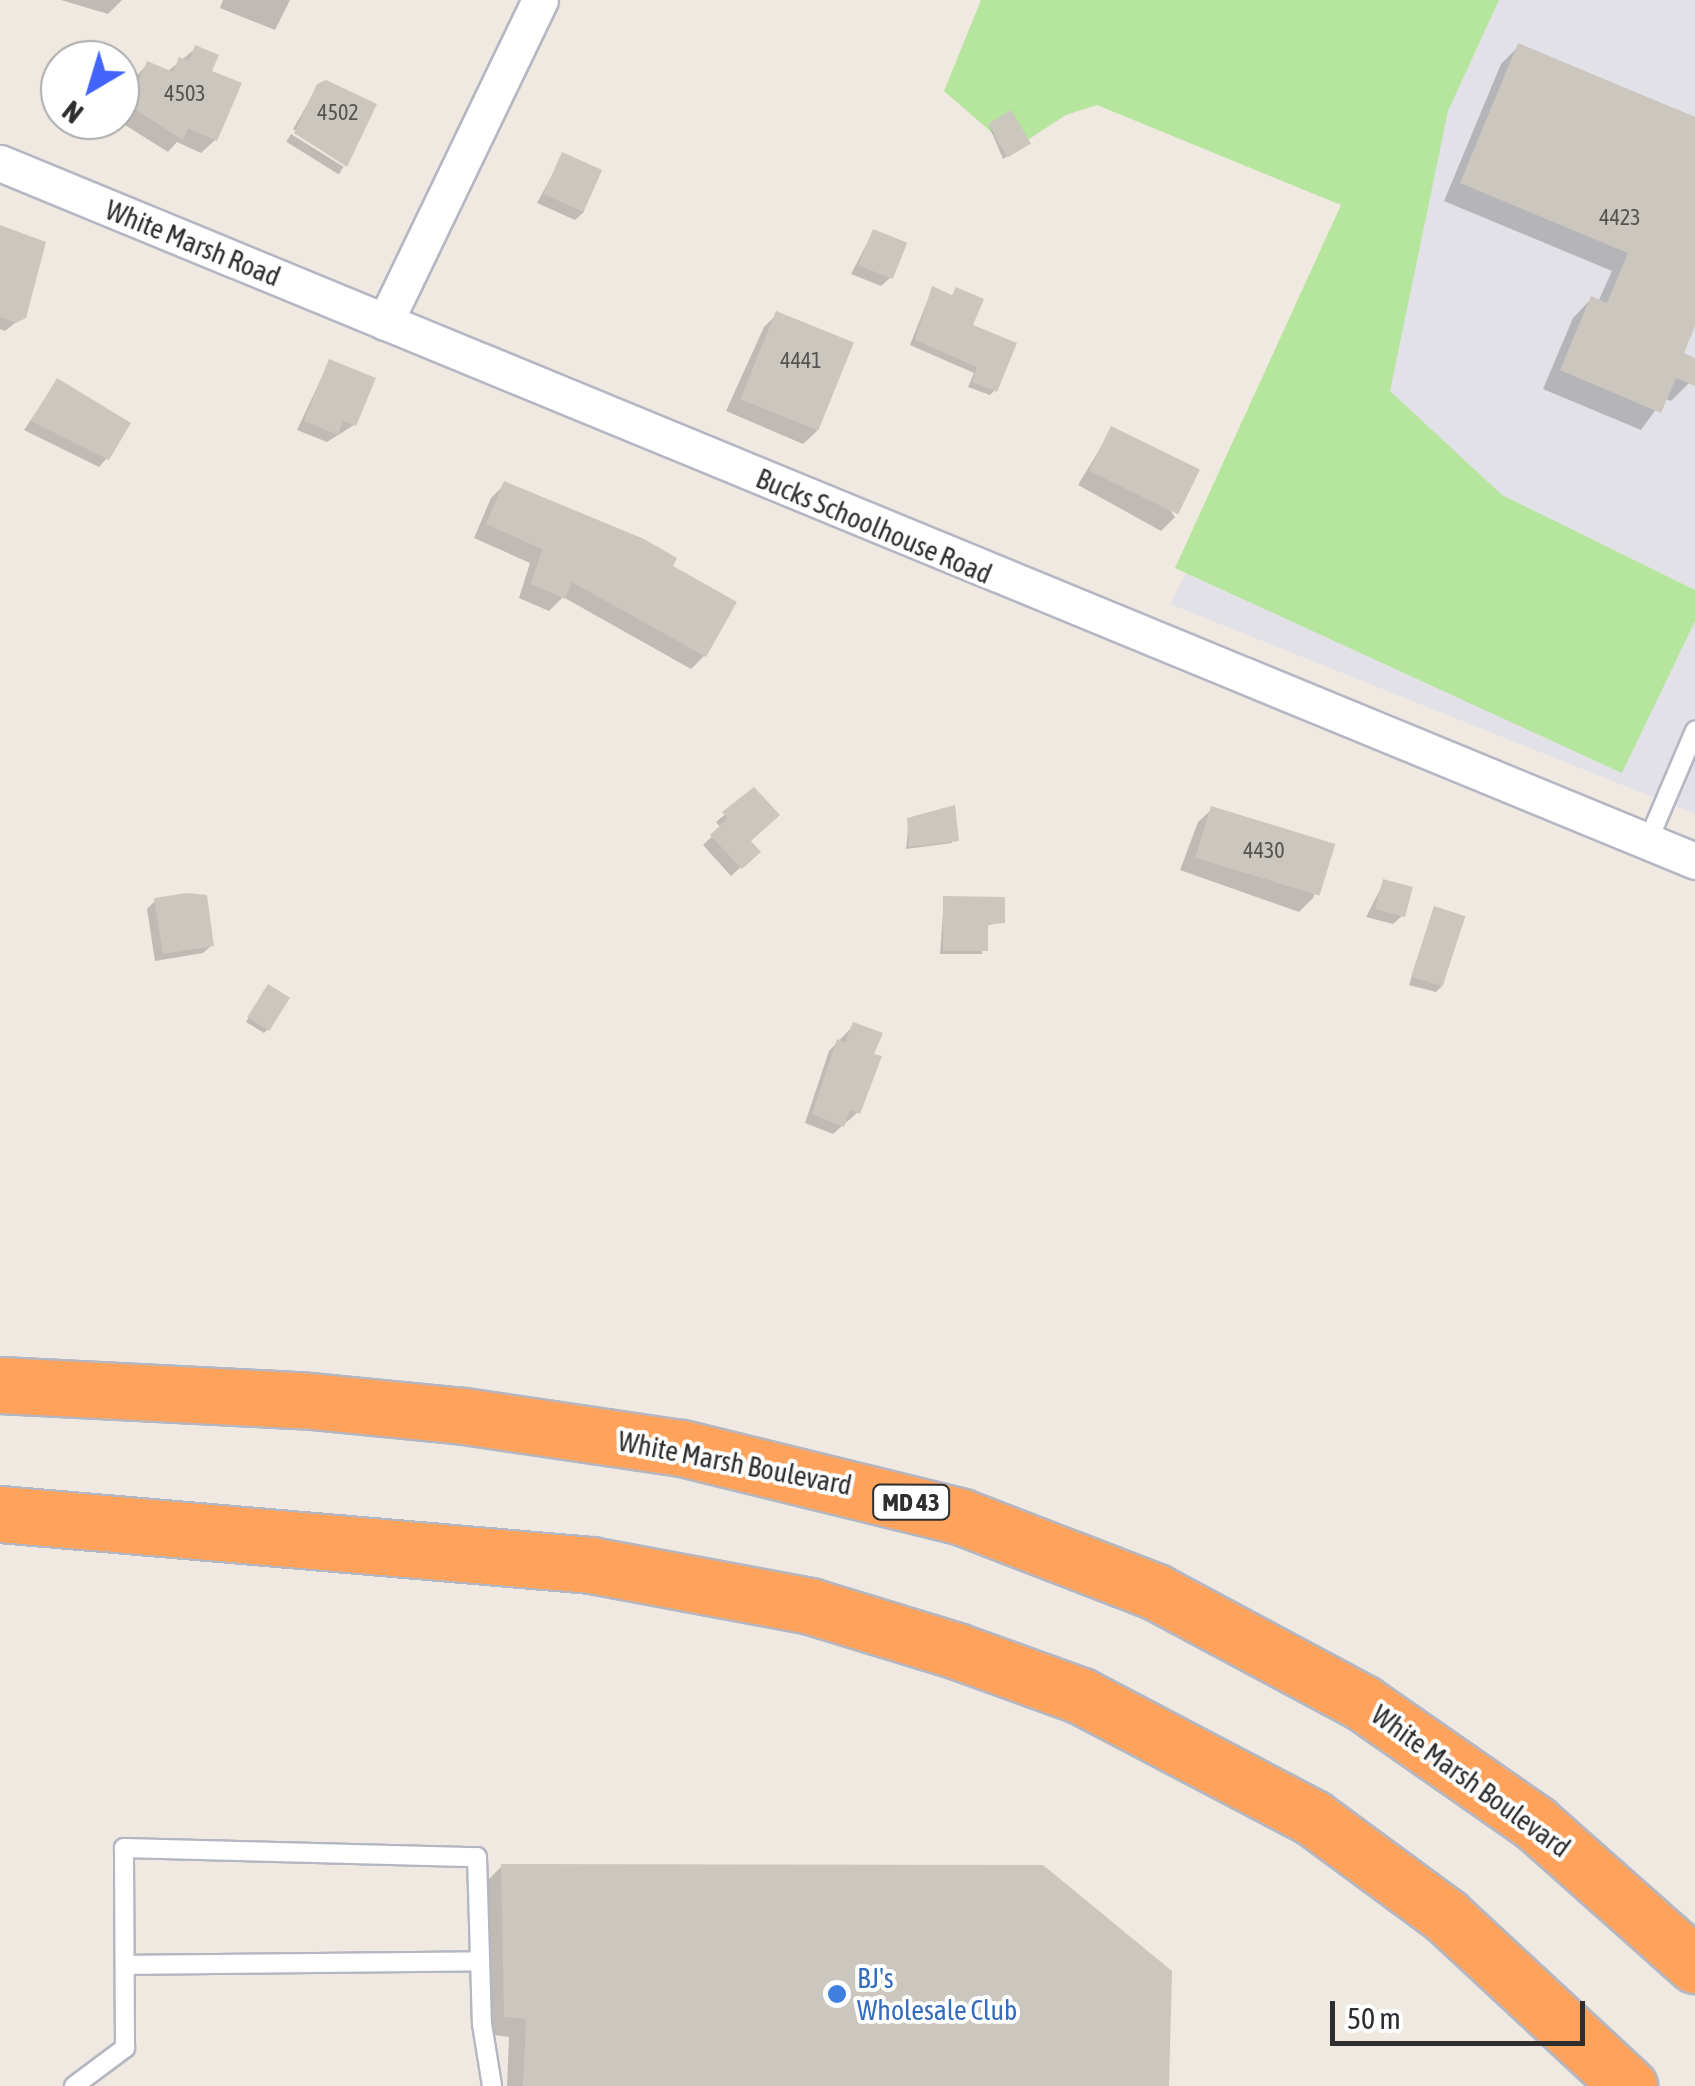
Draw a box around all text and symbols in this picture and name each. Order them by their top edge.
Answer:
north arrow [40,40,140,140]
house number: 4503 [164,81,206,107]
text: N [56,94,89,130]
house number: 4502 [317,100,359,126]
street label: White Marsh Road [101,193,285,293]
house number: 4423 [1599,205,1641,231]
house number: 4441 [780,348,822,374]
street label: Bucks Schoolhouse Road [751,461,997,591]
house number: 4430 [1243,838,1285,864]
street label: White Marsh Boulevard [615,1424,855,1502]
road number: MD 43 [871,1482,951,1522]
street label: White Marsh Boulevard [1365,1698,1577,1864]
place label: BJ's Wholesale Club [857,1961,1017,2027]
scale bar [1335,1981,1590,2043]
marker: BJ's Wholesale Club [826,1983,848,2005]
text: 50 m [1347,2001,1401,2035]

